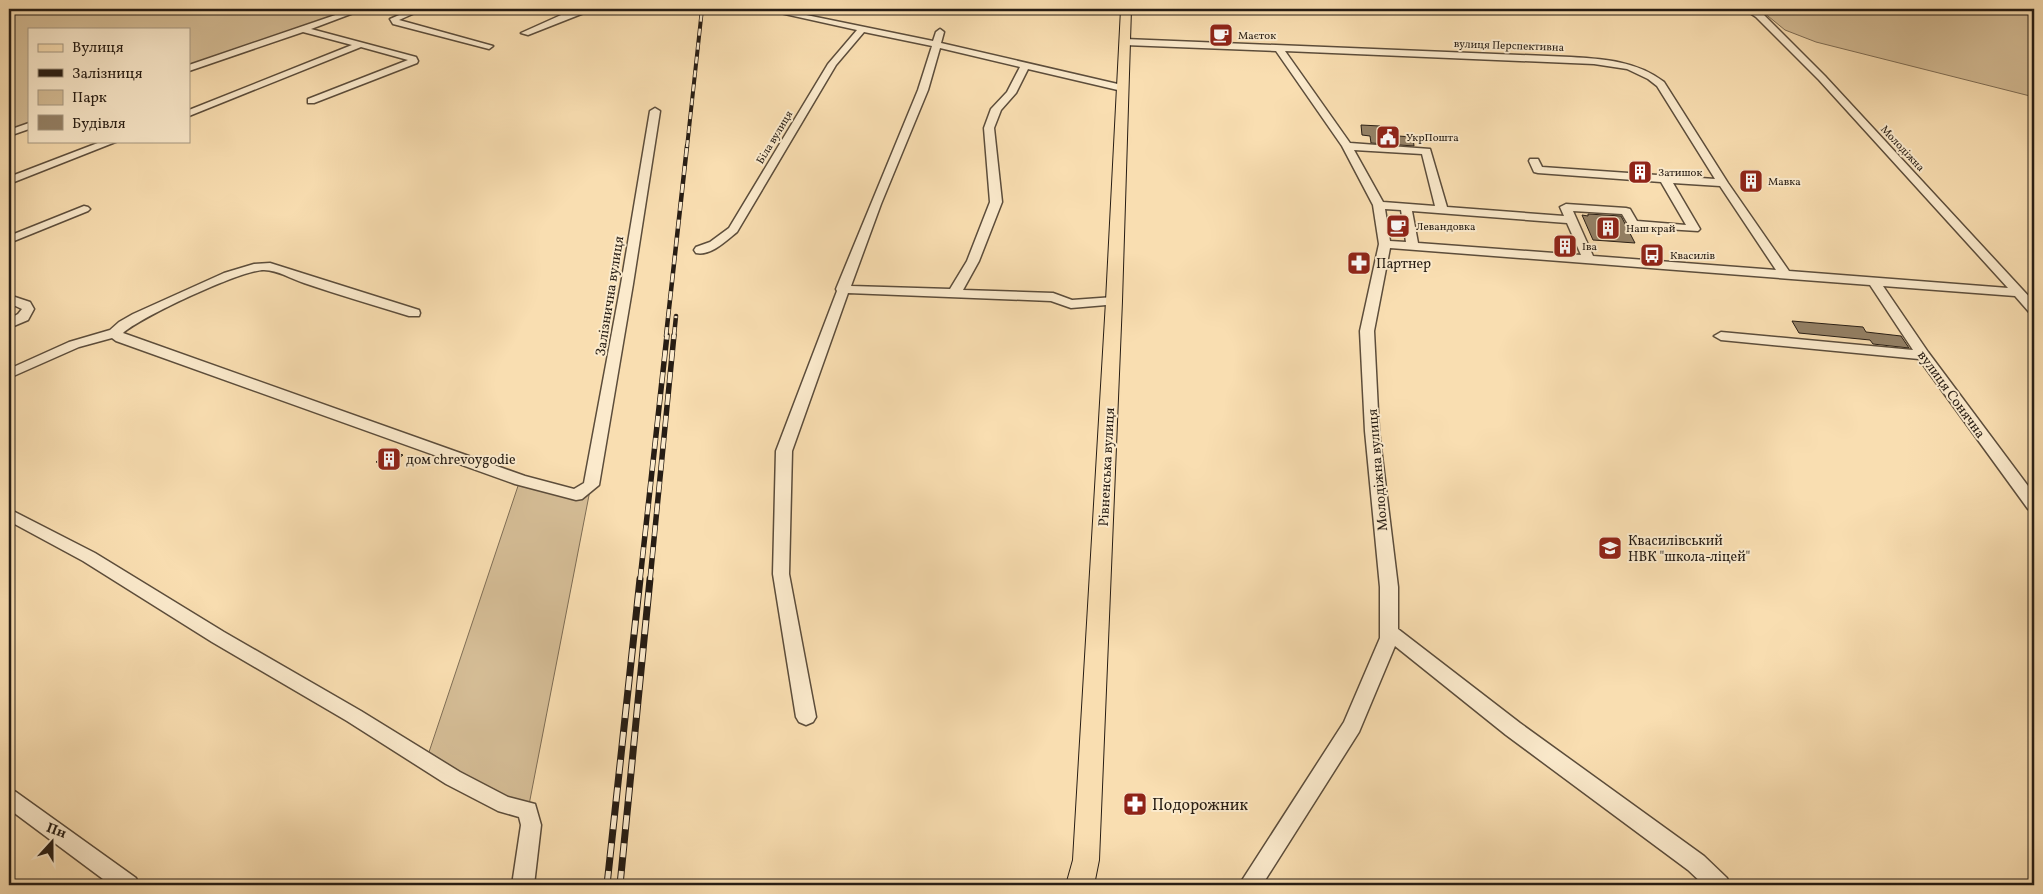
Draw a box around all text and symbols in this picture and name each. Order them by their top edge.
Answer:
cafe icon: Маєток [1208,22,1234,48]
legend [28,28,190,142]
place label: Маєток [1238,29,1276,44]
street label: вулиця Перспективна [1454,37,1565,56]
text: Вулиця [72,38,124,59]
text: Залізниця [72,64,143,85]
text: Парк [72,88,107,109]
street label: Біла вулиця [753,108,797,167]
text: Будівля [72,114,126,135]
street label: Молодіжна [1877,123,1928,176]
public building icon: УкрПошта [1375,124,1401,150]
place label: УкрПошта [1406,131,1459,146]
building icon: Затишок [1627,159,1653,185]
place label: Затишок [1658,166,1702,181]
building icon: Мавка [1738,168,1764,194]
place label: Мавка [1768,175,1801,190]
cafe icon: Левандовка [1385,213,1411,239]
building icon: Наш край [1595,215,1621,241]
place label: Левандовка [1416,220,1476,235]
place label: Наш край [1626,222,1676,237]
building icon: Іва [1552,233,1578,259]
street label: Залізнична вулиця [592,235,629,358]
place label: Іва [1582,240,1597,255]
bus stop icon: Квасилів [1639,242,1665,268]
place label: Квасилів [1670,249,1715,264]
pharmacy icon: Партнер [1346,250,1372,276]
place label: Партнер [1376,255,1431,274]
street label: вулиця Сонячна [1913,347,1989,443]
street label: Рівненська вулиця [1095,407,1120,527]
street label: Молодіжна вулиця [1364,408,1393,532]
building icon: дом chrevoygodie [376,446,402,472]
place label: дом chrevoygodie [406,451,516,470]
place label: Квасилівський НВК "школа-ліцей" [1628,532,1750,567]
school or university icon: Квасилівський НВК "школа-ліцей" [1597,535,1623,561]
pharmacy icon: Подорожник [1122,791,1148,817]
place label: Подорожник [1152,795,1249,817]
north arrow [28,816,78,866]
text: Пн [43,819,69,844]

